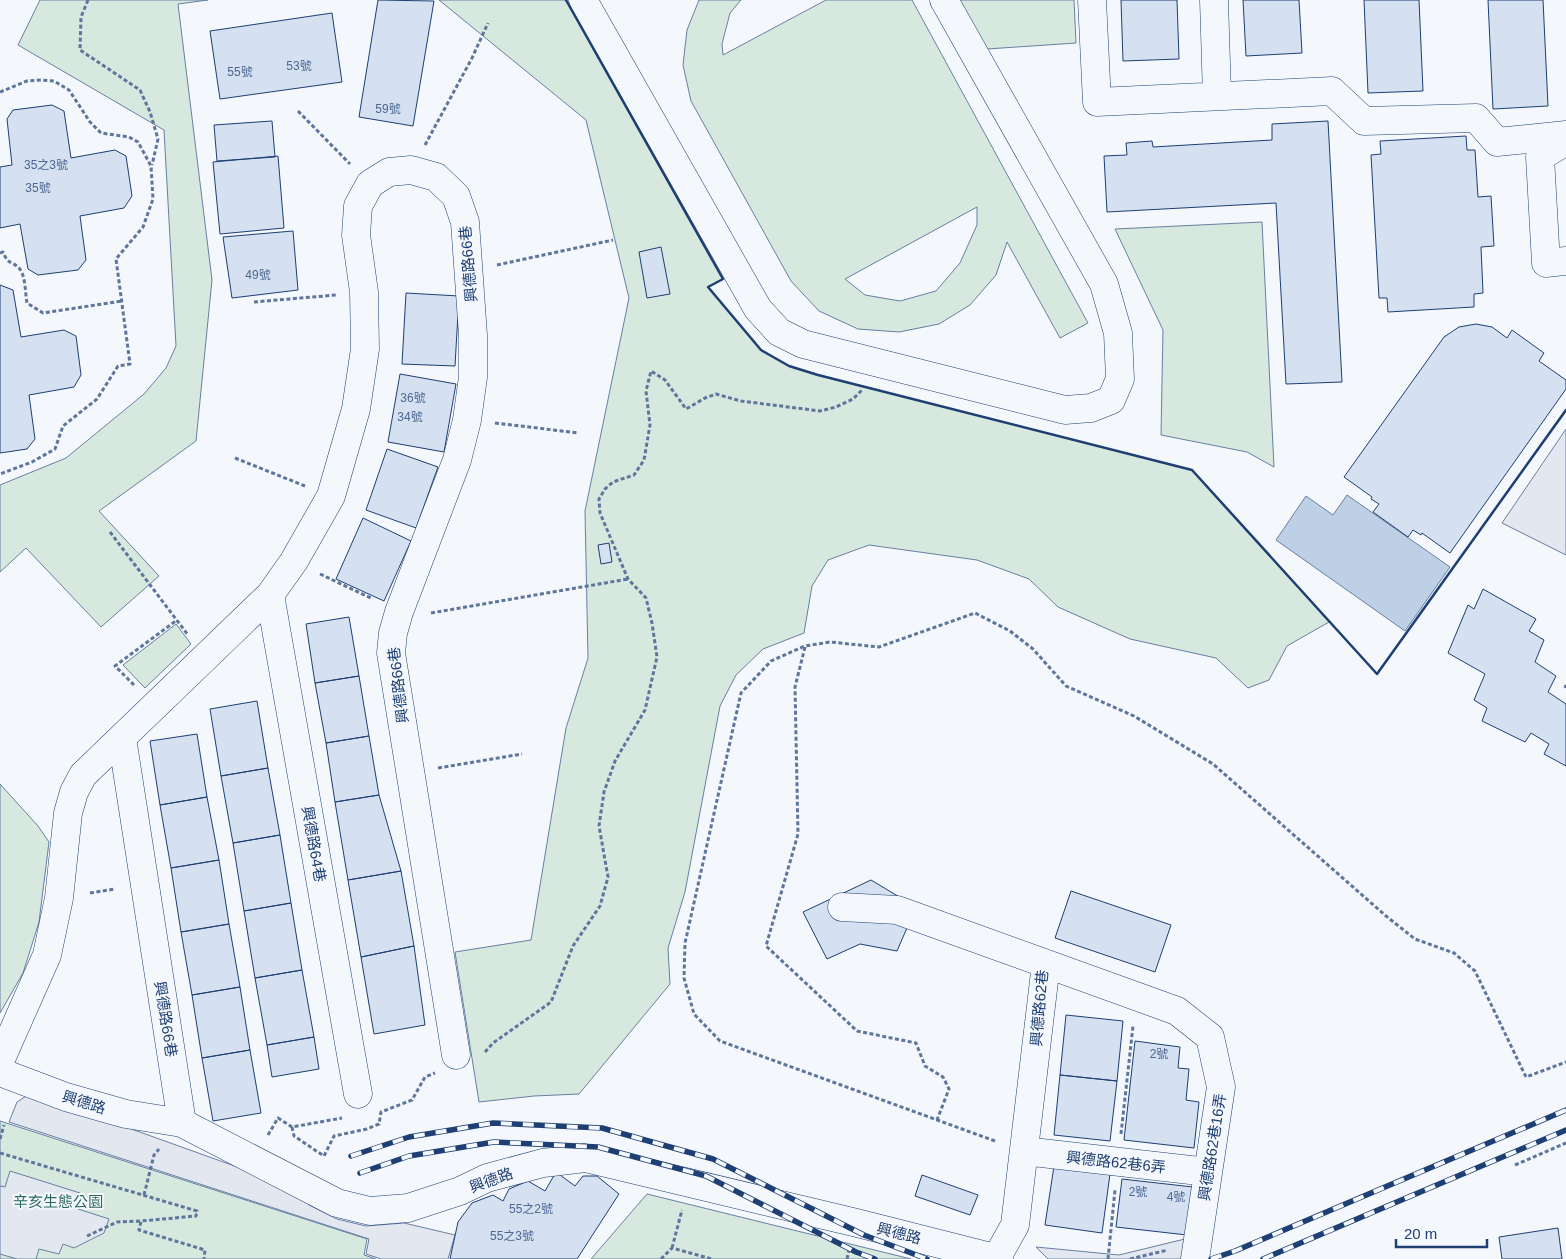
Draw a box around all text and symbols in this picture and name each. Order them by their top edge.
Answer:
house number: 53號 [286,59,312,73]
house number: 55號 [227,65,253,79]
house number: 59號 [375,102,401,116]
house number: 35之3號 [24,158,68,172]
house number: 35號 [25,181,51,195]
street label: 興德路66巷 [456,225,480,303]
house number: 49號 [245,268,271,282]
house number: 36號 [400,391,426,405]
house number: 34號 [397,410,423,424]
street label: 興德路66巷 [385,646,411,724]
street label: 興德路64巷 [299,805,329,883]
street label: 興德路62巷 [1027,969,1051,1047]
street label: 興德路66巷 [152,980,180,1058]
house number: 2號 [1150,1047,1168,1061]
street label: 興德路 [60,1087,108,1117]
street label: 興德路62巷16弄 [1195,1092,1229,1202]
street label: 興德路62巷6弄 [1065,1148,1167,1176]
street label: 興德路 [467,1164,515,1196]
house number: 2號 [1129,1185,1147,1199]
house number: 4號 [1167,1190,1185,1204]
park label: 辛亥生態公園 [13,1193,103,1210]
house number: 55之2號 [509,1202,553,1216]
scale bar [1396,1216,1487,1248]
street label: 興德路 [875,1219,923,1247]
text: 20 m [1404,1225,1437,1242]
house number: 55之3號 [490,1229,534,1243]

